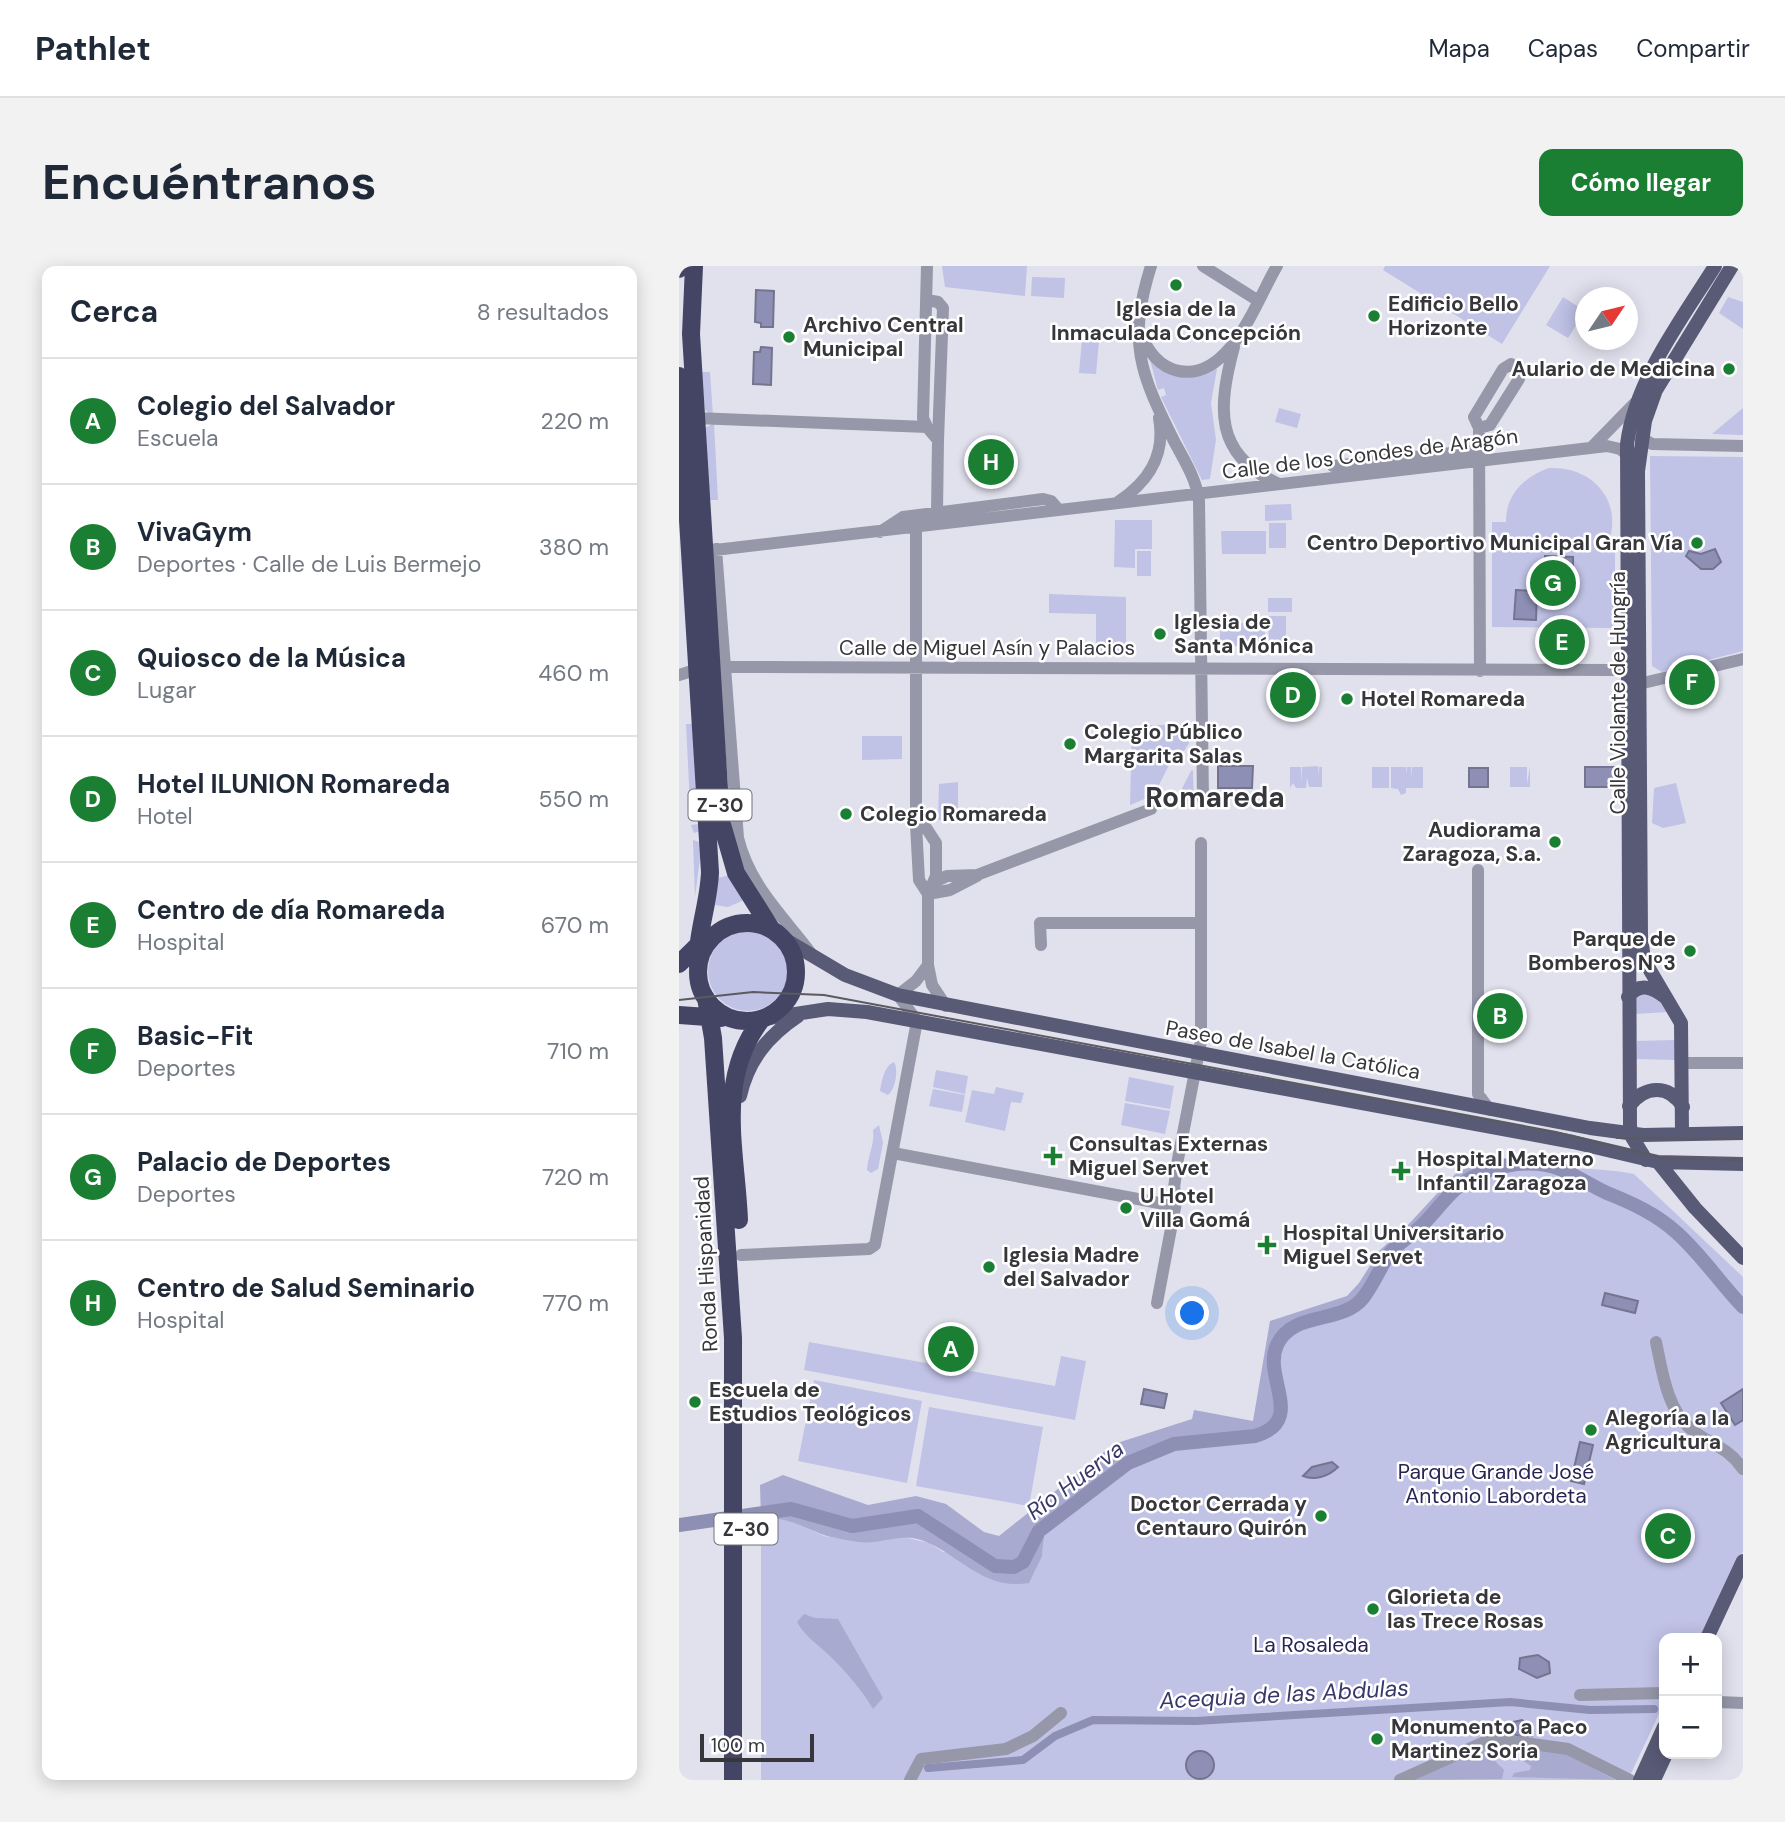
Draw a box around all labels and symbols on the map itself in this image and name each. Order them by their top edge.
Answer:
marker: Iglesia de la Inmaculada Concepción [1168,277,1184,293]
north arrow [1575,287,1638,350]
place label: Edificio Bello Horizonte [1388,290,1519,342]
place label: Iglesia de la Inmaculada Concepción [1051,295,1301,347]
marker: Edificio Bello Horizonte [1366,308,1382,324]
place label: Archivo Central Municipal [803,311,964,363]
marker: Archivo Central Municipal [781,329,797,345]
place label: Aulario de Medicina [1512,355,1715,383]
marker: Aulario de Medicina [1721,361,1737,377]
street label: Calle de los Condes de Aragón [1221,422,1519,486]
pin: H [968,436,1014,488]
place label: Centro Deportivo Municipal Gran Vía [1307,529,1683,557]
marker: Centro Deportivo Municipal Gran Vía [1689,535,1705,551]
pin: G [1530,557,1576,609]
street label: Calle Violante de Hungría [1604,571,1632,815]
place label: Iglesia de Santa Mónica [1174,608,1313,660]
pin: E [1539,616,1585,668]
marker: Iglesia de Santa Mónica [1152,626,1168,642]
street label: Calle de Miguel Asín y Palacios [839,634,1135,662]
pin: F [1669,656,1715,708]
pin: D [1270,669,1316,721]
place label: Hotel Romareda [1361,685,1525,713]
marker: Hotel Romareda [1339,691,1355,707]
place label: Colegio Público Margarita Salas [1084,718,1243,770]
marker: Colegio Público Margarita Salas [1062,736,1078,752]
district label: Romareda [1145,779,1285,816]
road number: Z-30 [688,790,751,820]
place label: Colegio Romareda [860,800,1047,828]
marker: Colegio Romareda [838,806,854,822]
place label: Audiorama Zaragoza, S.a. [1403,816,1541,868]
marker: Audiorama Zaragoza, S.a. [1547,834,1563,850]
place label: Parque de Bomberos Nº3 [1528,925,1676,977]
marker: Parque de Bomberos Nº3 [1682,943,1698,959]
pin: B [1477,990,1523,1042]
street label: Paseo de Isabel la Católica [1164,1014,1422,1086]
place label: Consultas Externas Miguel Servet [1069,1130,1268,1182]
place label: Hospital Materno Infantil Zaragoza [1417,1145,1594,1197]
marker: Consultas Externas Miguel Servet [1043,1146,1063,1166]
marker: Hospital Materno Infantil Zaragoza [1391,1161,1411,1181]
street label: Ronda Hispanidad [687,1175,725,1353]
place label: U Hotel Villa Gomá [1140,1182,1250,1234]
marker: U Hotel Villa Gomá [1118,1200,1134,1216]
place label: Hospital Universitario Miguel Servet [1283,1219,1505,1271]
marker: Hospital Universitario Miguel Servet [1257,1235,1277,1255]
place label: Iglesia Madre del Salvador [1003,1241,1139,1293]
marker: Iglesia Madre del Salvador [981,1259,997,1275]
your location [1175,1296,1209,1330]
pin: A [928,1323,974,1375]
place label: Escuela de Estudios Teológicos [709,1376,911,1428]
marker: Escuela de Estudios Teológicos [687,1394,703,1410]
place label: Alegoría a la Agricultura [1605,1404,1729,1456]
marker: Alegoría a la Agricultura [1583,1422,1599,1438]
water label: Río Huerva [1020,1434,1130,1526]
park label: Parque Grande José Antonio Labordeta [1398,1458,1594,1510]
place label: Doctor Cerrada y Centauro Quirón [1130,1490,1307,1542]
marker: Doctor Cerrada y Centauro Quirón [1313,1508,1329,1524]
pin: C [1645,1510,1691,1562]
road number: Z-30 [715,1513,777,1544]
place label: Glorieta de las Trece Rosas [1387,1583,1544,1635]
marker: Glorieta de las Trece Rosas [1365,1601,1381,1617]
park label: La Rosaleda [1253,1631,1369,1659]
water label: Acequia de las Abdulas [1157,1672,1410,1716]
place label: Monumento a Paco Martinez Soria [1391,1713,1588,1765]
scale bar [700,1731,814,1763]
marker: Monumento a Paco Martinez Soria [1369,1731,1385,1747]

